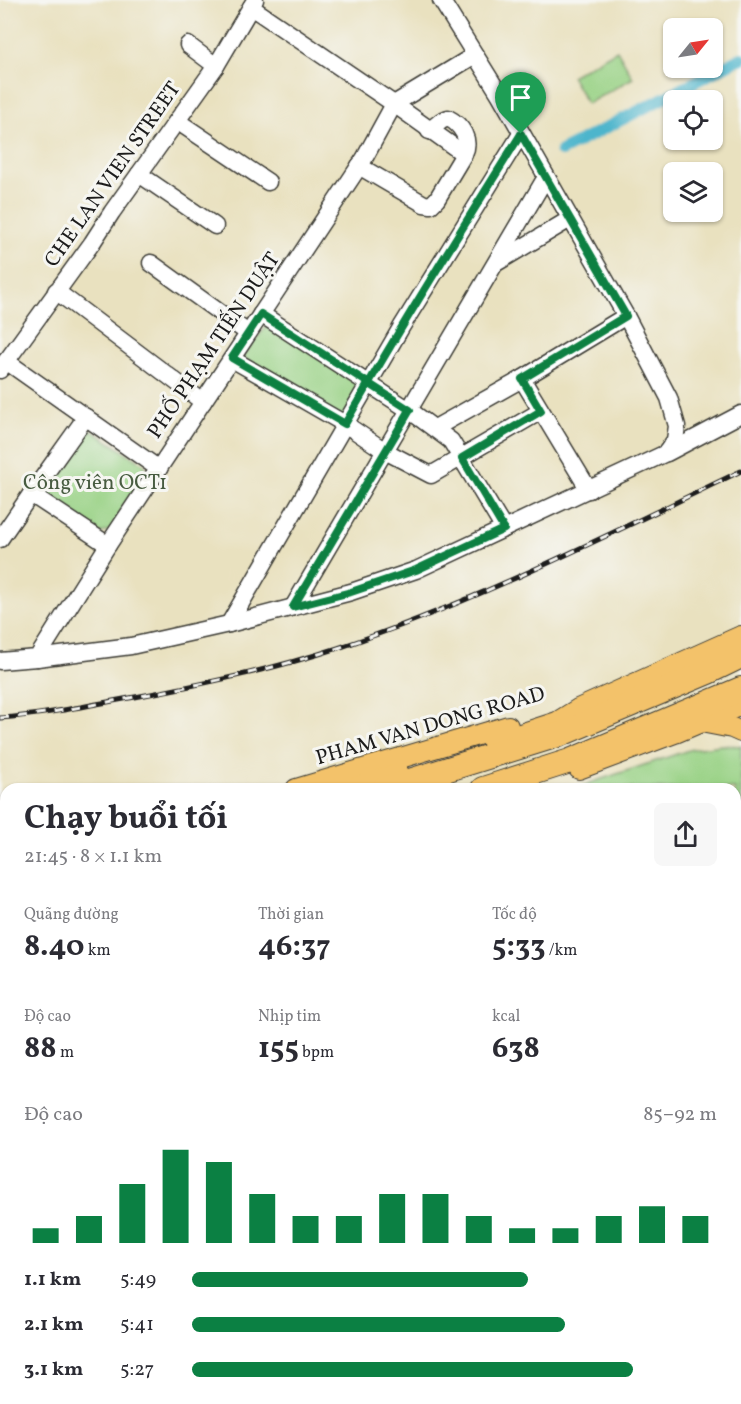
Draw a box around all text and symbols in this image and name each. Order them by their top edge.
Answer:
north arrow [663,18,723,78]
map controls [663,18,723,222]
pin [495,72,546,134]
street label: CHE LAN VIEN STREET [38,76,188,273]
icon: arrive [504,81,537,114]
button: locate [663,90,723,150]
button: layers [663,162,723,222]
street label: PHỐ PHẠM TIẾN DUẬT [139,246,288,445]
park label: Công viên OCT1 [23,469,167,498]
street label: PHAM VAN DONG ROAD [312,680,548,773]
text: Chạy buổi tối [24,797,228,843]
button: share [654,803,717,866]
text: 21:45 · 8 × 1.1 km [24,843,162,871]
text: Quãng đường [24,904,119,926]
text: Thời gian [258,904,324,926]
text: Tốc độ [492,904,537,926]
text: 8.40 [24,926,84,968]
text: 46:37 [258,926,331,968]
text: 5:33 [492,926,545,968]
text: km [84,940,111,962]
text: /km [545,940,577,962]
text: Độ cao [24,1006,71,1028]
text: Nhịp tim [258,1006,321,1028]
text: kcal [492,1006,520,1028]
text: 88 [24,1028,57,1070]
text: 155 [258,1028,299,1070]
text: 638 [492,1028,540,1070]
text: m [57,1042,74,1064]
text: bpm [299,1042,334,1064]
text: Độ cao [24,1101,83,1129]
text: 85–92 m [643,1101,717,1129]
text: 1.1 km [24,1266,81,1294]
text: 5:49 [120,1266,156,1294]
text: 2.1 km [24,1311,84,1339]
text: 5:41 [120,1311,154,1339]
text: 3.1 km [24,1356,83,1384]
text: 5:27 [120,1356,154,1384]

